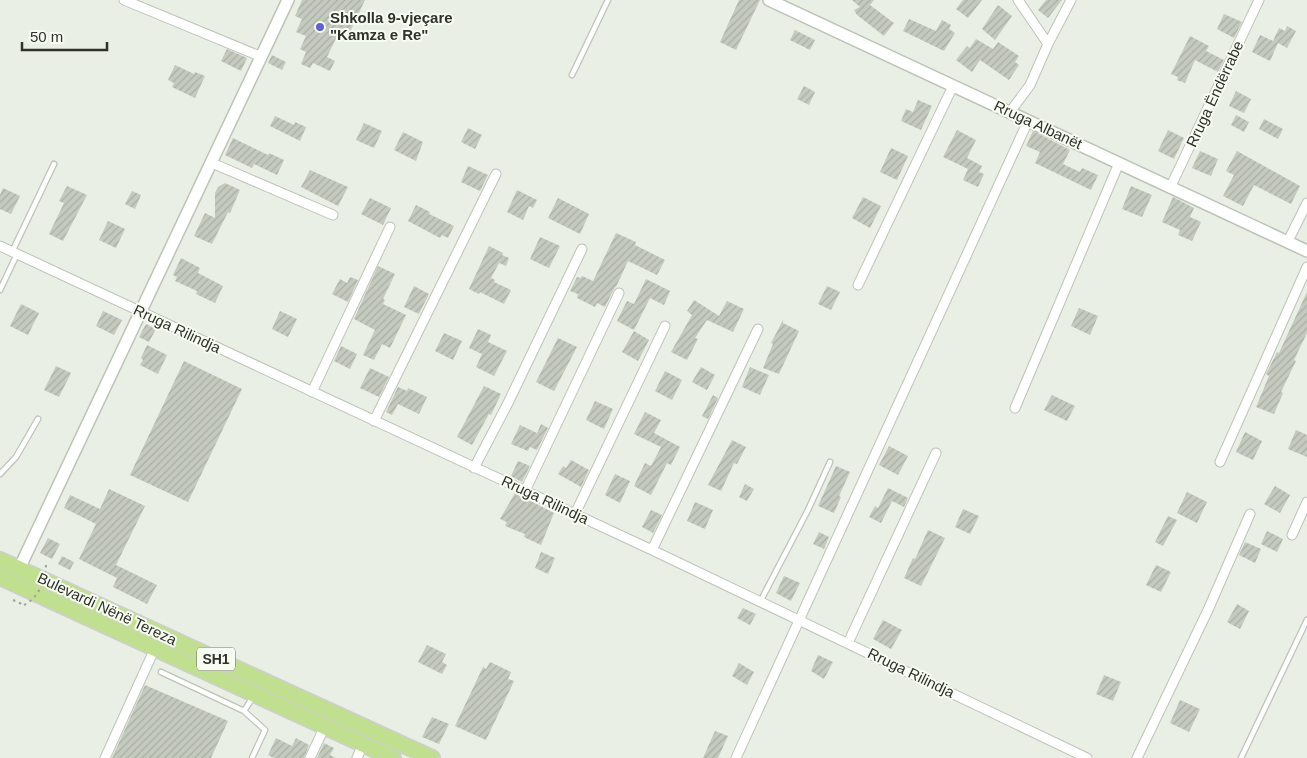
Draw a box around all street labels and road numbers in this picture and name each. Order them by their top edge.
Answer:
street label: Rruga Ëndërrabe [1183,38,1247,150]
street label: Rruga Albanët [992,97,1086,153]
street label: Rruga Rilindja [131,301,224,356]
street label: Rruga Rilindja [499,472,592,527]
street label: Bulevardi Nënë Tereza [35,569,180,649]
street label: Rruga Rilindja [865,644,958,701]
road number: SH1 [197,648,235,671]

